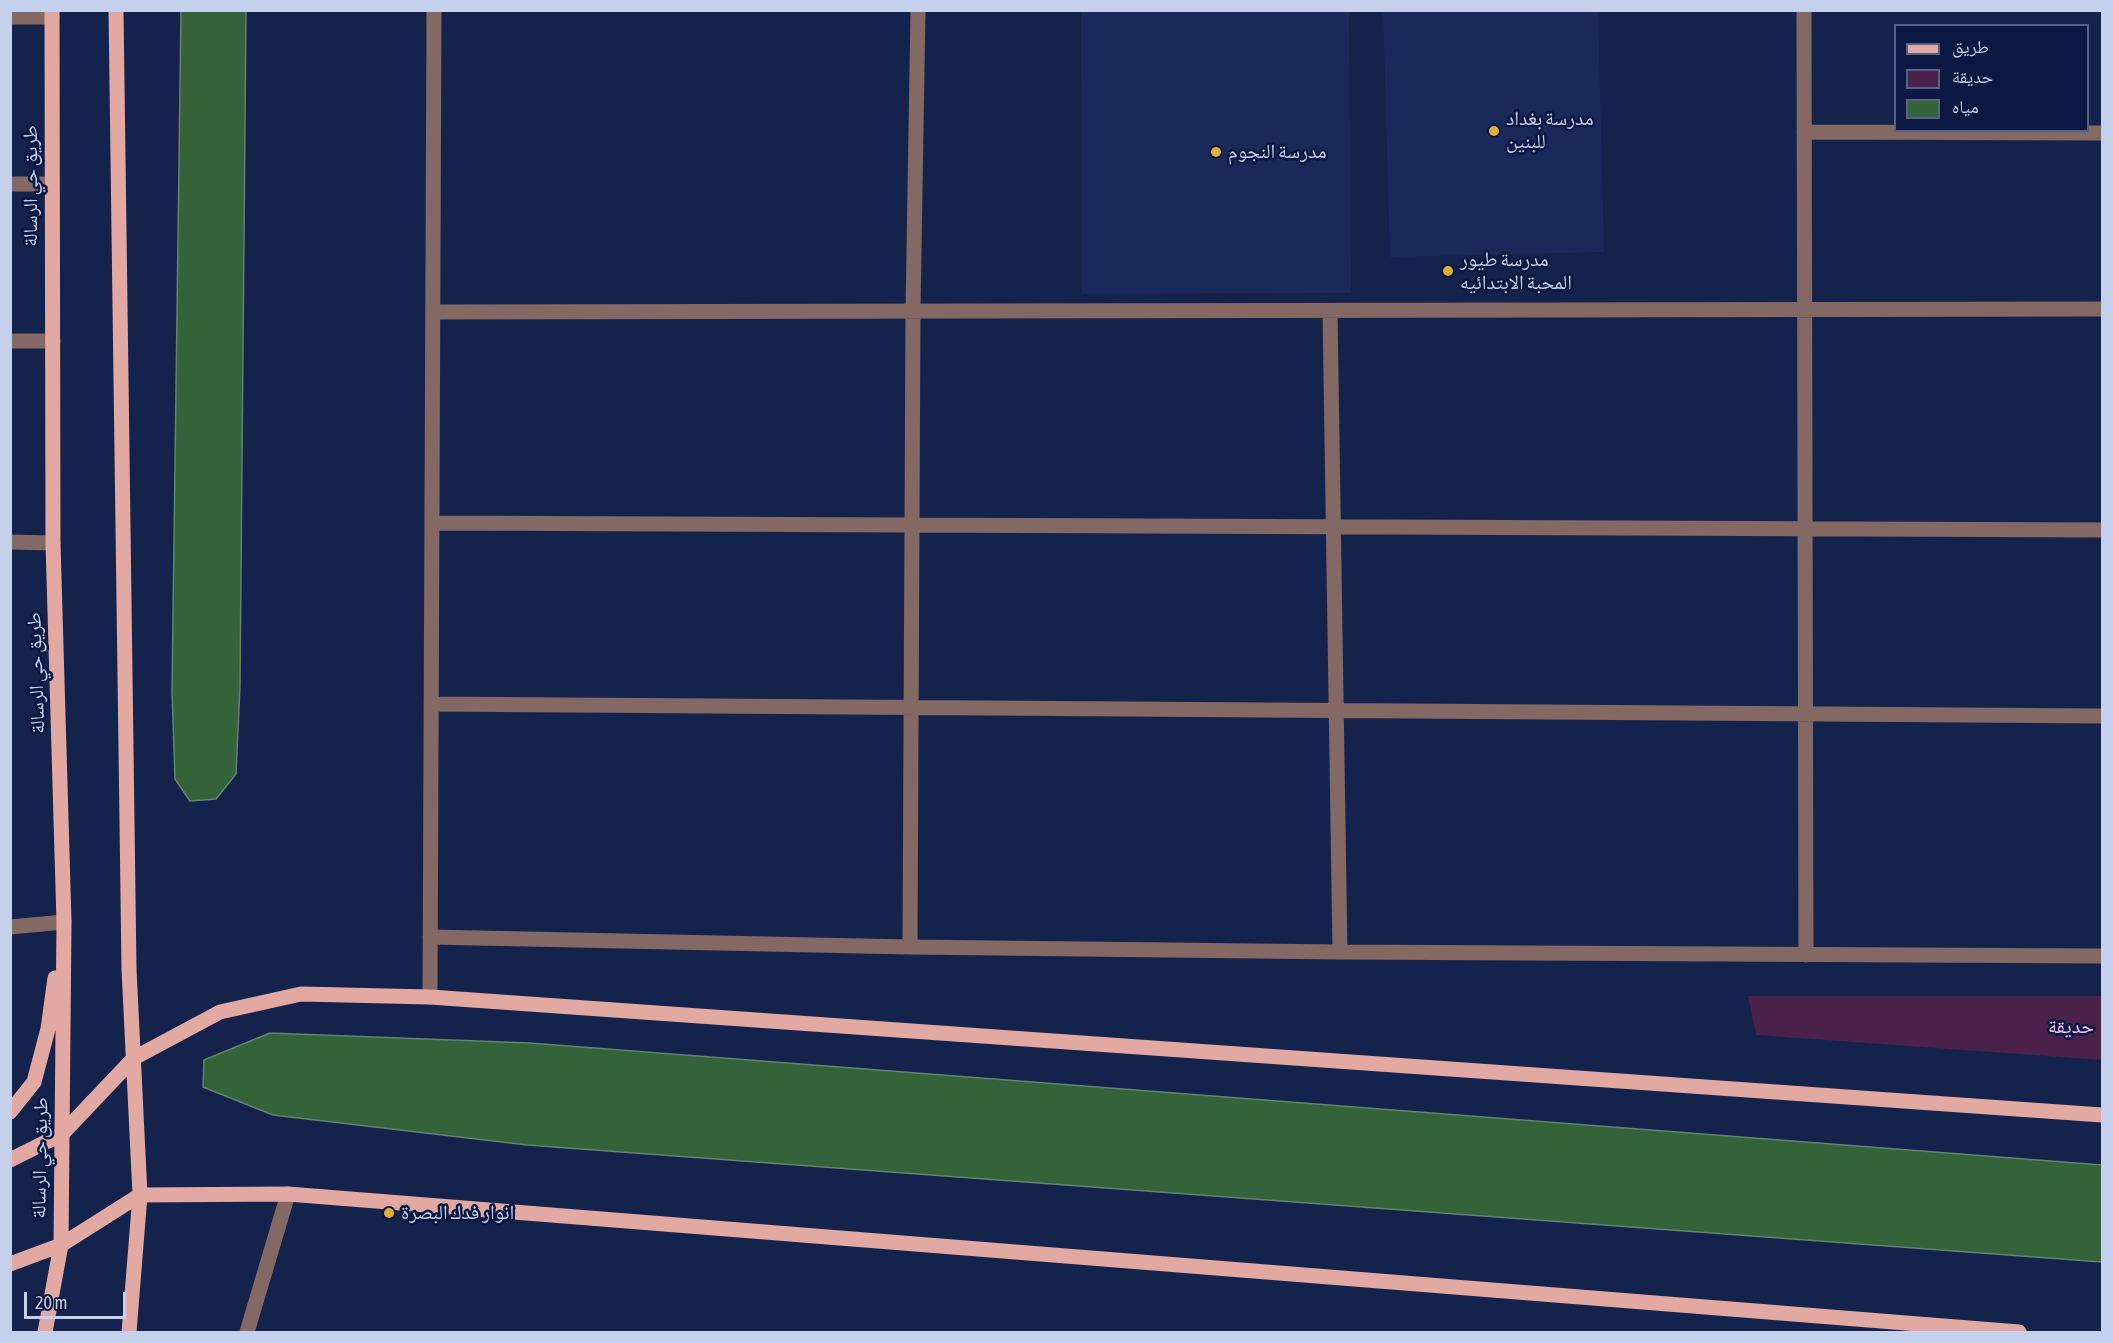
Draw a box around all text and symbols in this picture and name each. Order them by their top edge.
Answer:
legend [1894,24,2089,132]
text: طريق [1952,36,1989,57]
text: حديقة [1952,66,1993,87]
text: مياه [1952,96,1979,117]
place label: مدرسة بغداد للبنين [1506,107,1594,154]
marker: مدرسة بغداد للبنين [1487,124,1501,138]
street label: طريق حي الرسالة [19,125,43,247]
place label: مدرسة النجوم [1228,140,1327,164]
marker: مدرسة النجوم [1209,145,1223,159]
place label: مدرسة طيور المحبة الابتدائيه [1460,248,1572,295]
marker: مدرسة طيور المحبة الابتدائيه [1441,264,1455,278]
street label: طريق حي الرسالة [22,612,50,734]
park label: حديقة [2048,1015,2094,1039]
street label: طريق حي الرسالة [27,1097,53,1219]
place label: انوار فدك البصرة [401,1201,514,1225]
marker: انوار فدك البصرة [382,1206,396,1220]
scale bar [27,1280,129,1318]
text: 20 m [35,1292,67,1313]

